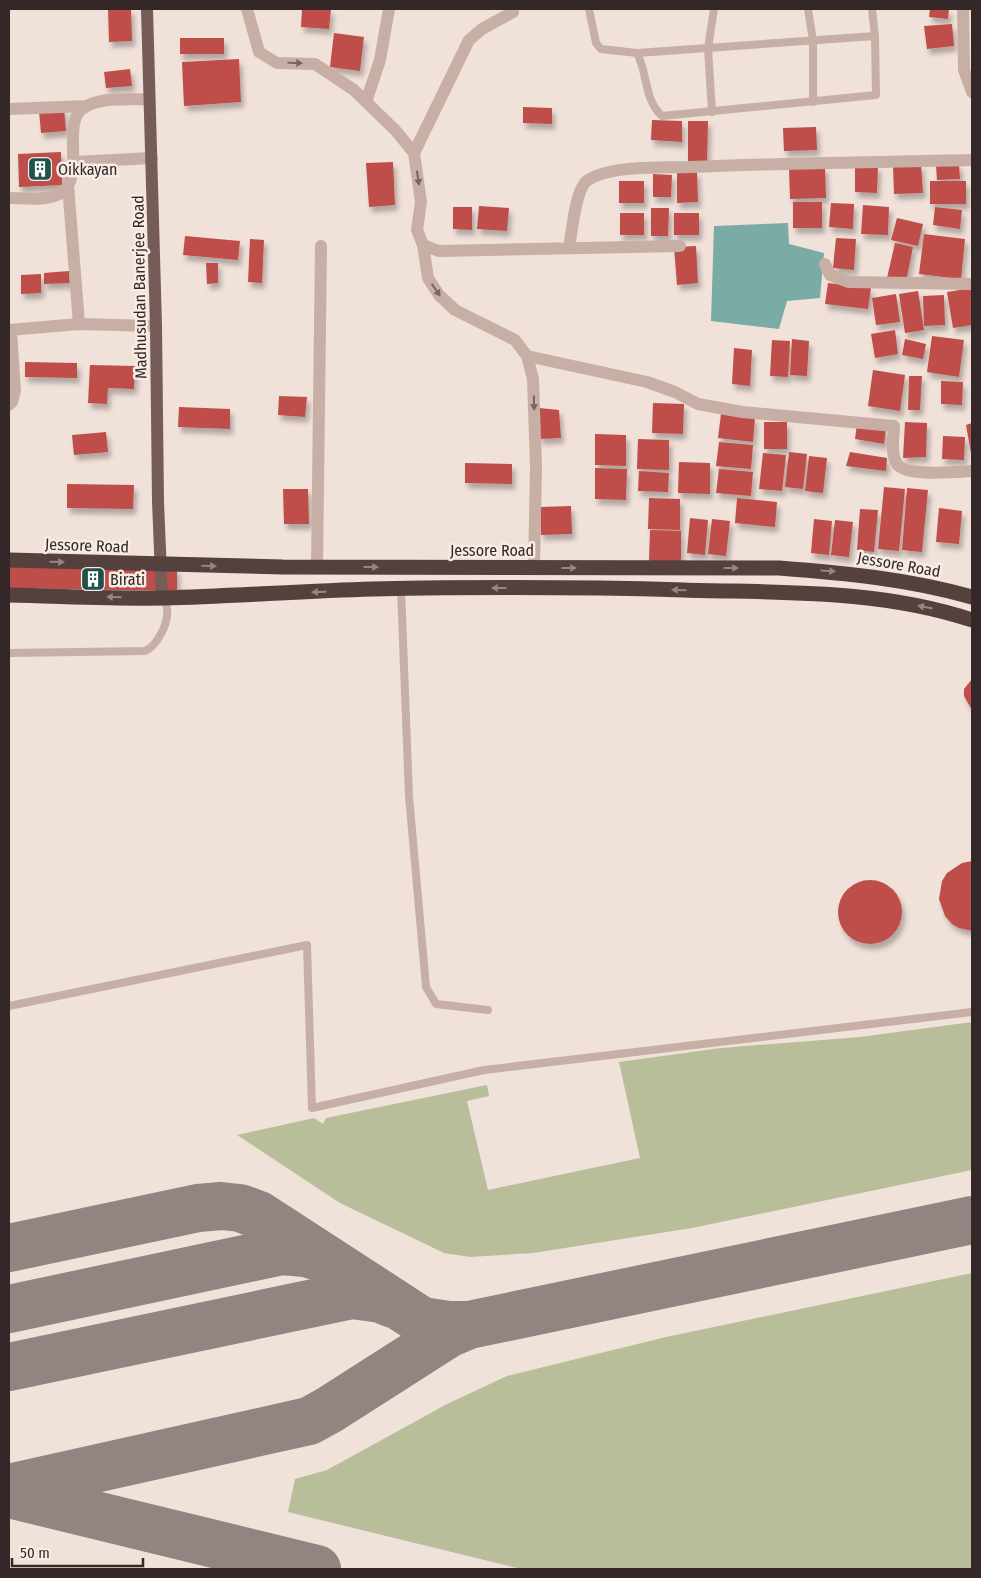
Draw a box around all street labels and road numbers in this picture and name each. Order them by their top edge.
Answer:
street label: Madhusudan Banerjee Road [128,195,151,379]
street label: Jessore Road [45,535,129,556]
street label: Jessore Road [450,541,534,560]
street label: Jessore Road [856,548,942,581]

